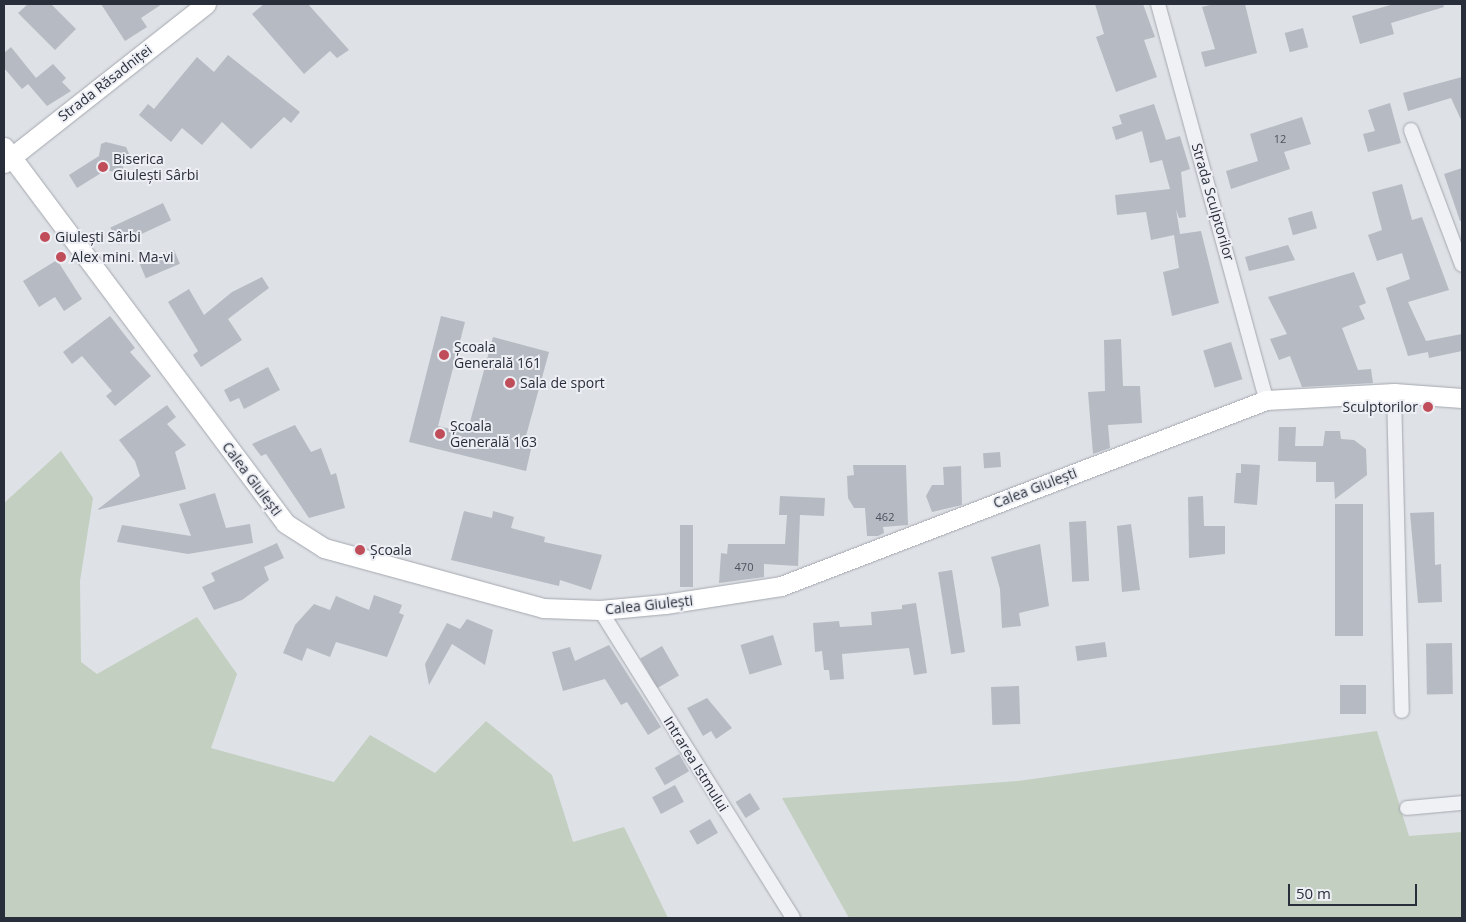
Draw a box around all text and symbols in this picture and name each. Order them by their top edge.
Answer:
street label: Strada Răsadniței [55,41,155,125]
house number: 12 [1274,132,1286,146]
street label: Strada Sculptorilor [1188,141,1238,263]
place label: Biserica Giulești Sârbi [113,151,199,184]
marker: Biserica Giulești Sârbi [97,161,109,173]
place label: Giulești Sârbi [55,229,141,245]
marker: Giulești Sârbi [39,231,51,243]
place label: Alex mini. Ma-vi [71,249,174,265]
marker: Alex mini. Ma-vi [55,251,67,263]
place label: Școala Generală 161 [454,339,541,372]
marker: Școala Generală 161 [438,349,450,361]
place label: Sala de sport [520,375,605,391]
marker: Sala de sport [504,377,516,389]
place label: Sculptorilor [1343,399,1418,415]
marker: Sculptorilor [1422,401,1434,413]
place label: Școala Generală 163 [450,418,537,451]
marker: Școala Generală 163 [434,428,446,440]
street label: Calea Giulești [219,439,285,519]
street label: Calea Giulești [991,464,1079,512]
house number: 462 [876,510,894,524]
place label: Școala [370,542,412,558]
marker: Școala [354,544,366,556]
house number: 470 [735,560,753,574]
street label: Calea Giulești [604,592,694,618]
street label: Intrarea Istmului [660,713,732,815]
scale bar [1291,874,1420,906]
text: 50 m [1296,883,1331,903]

